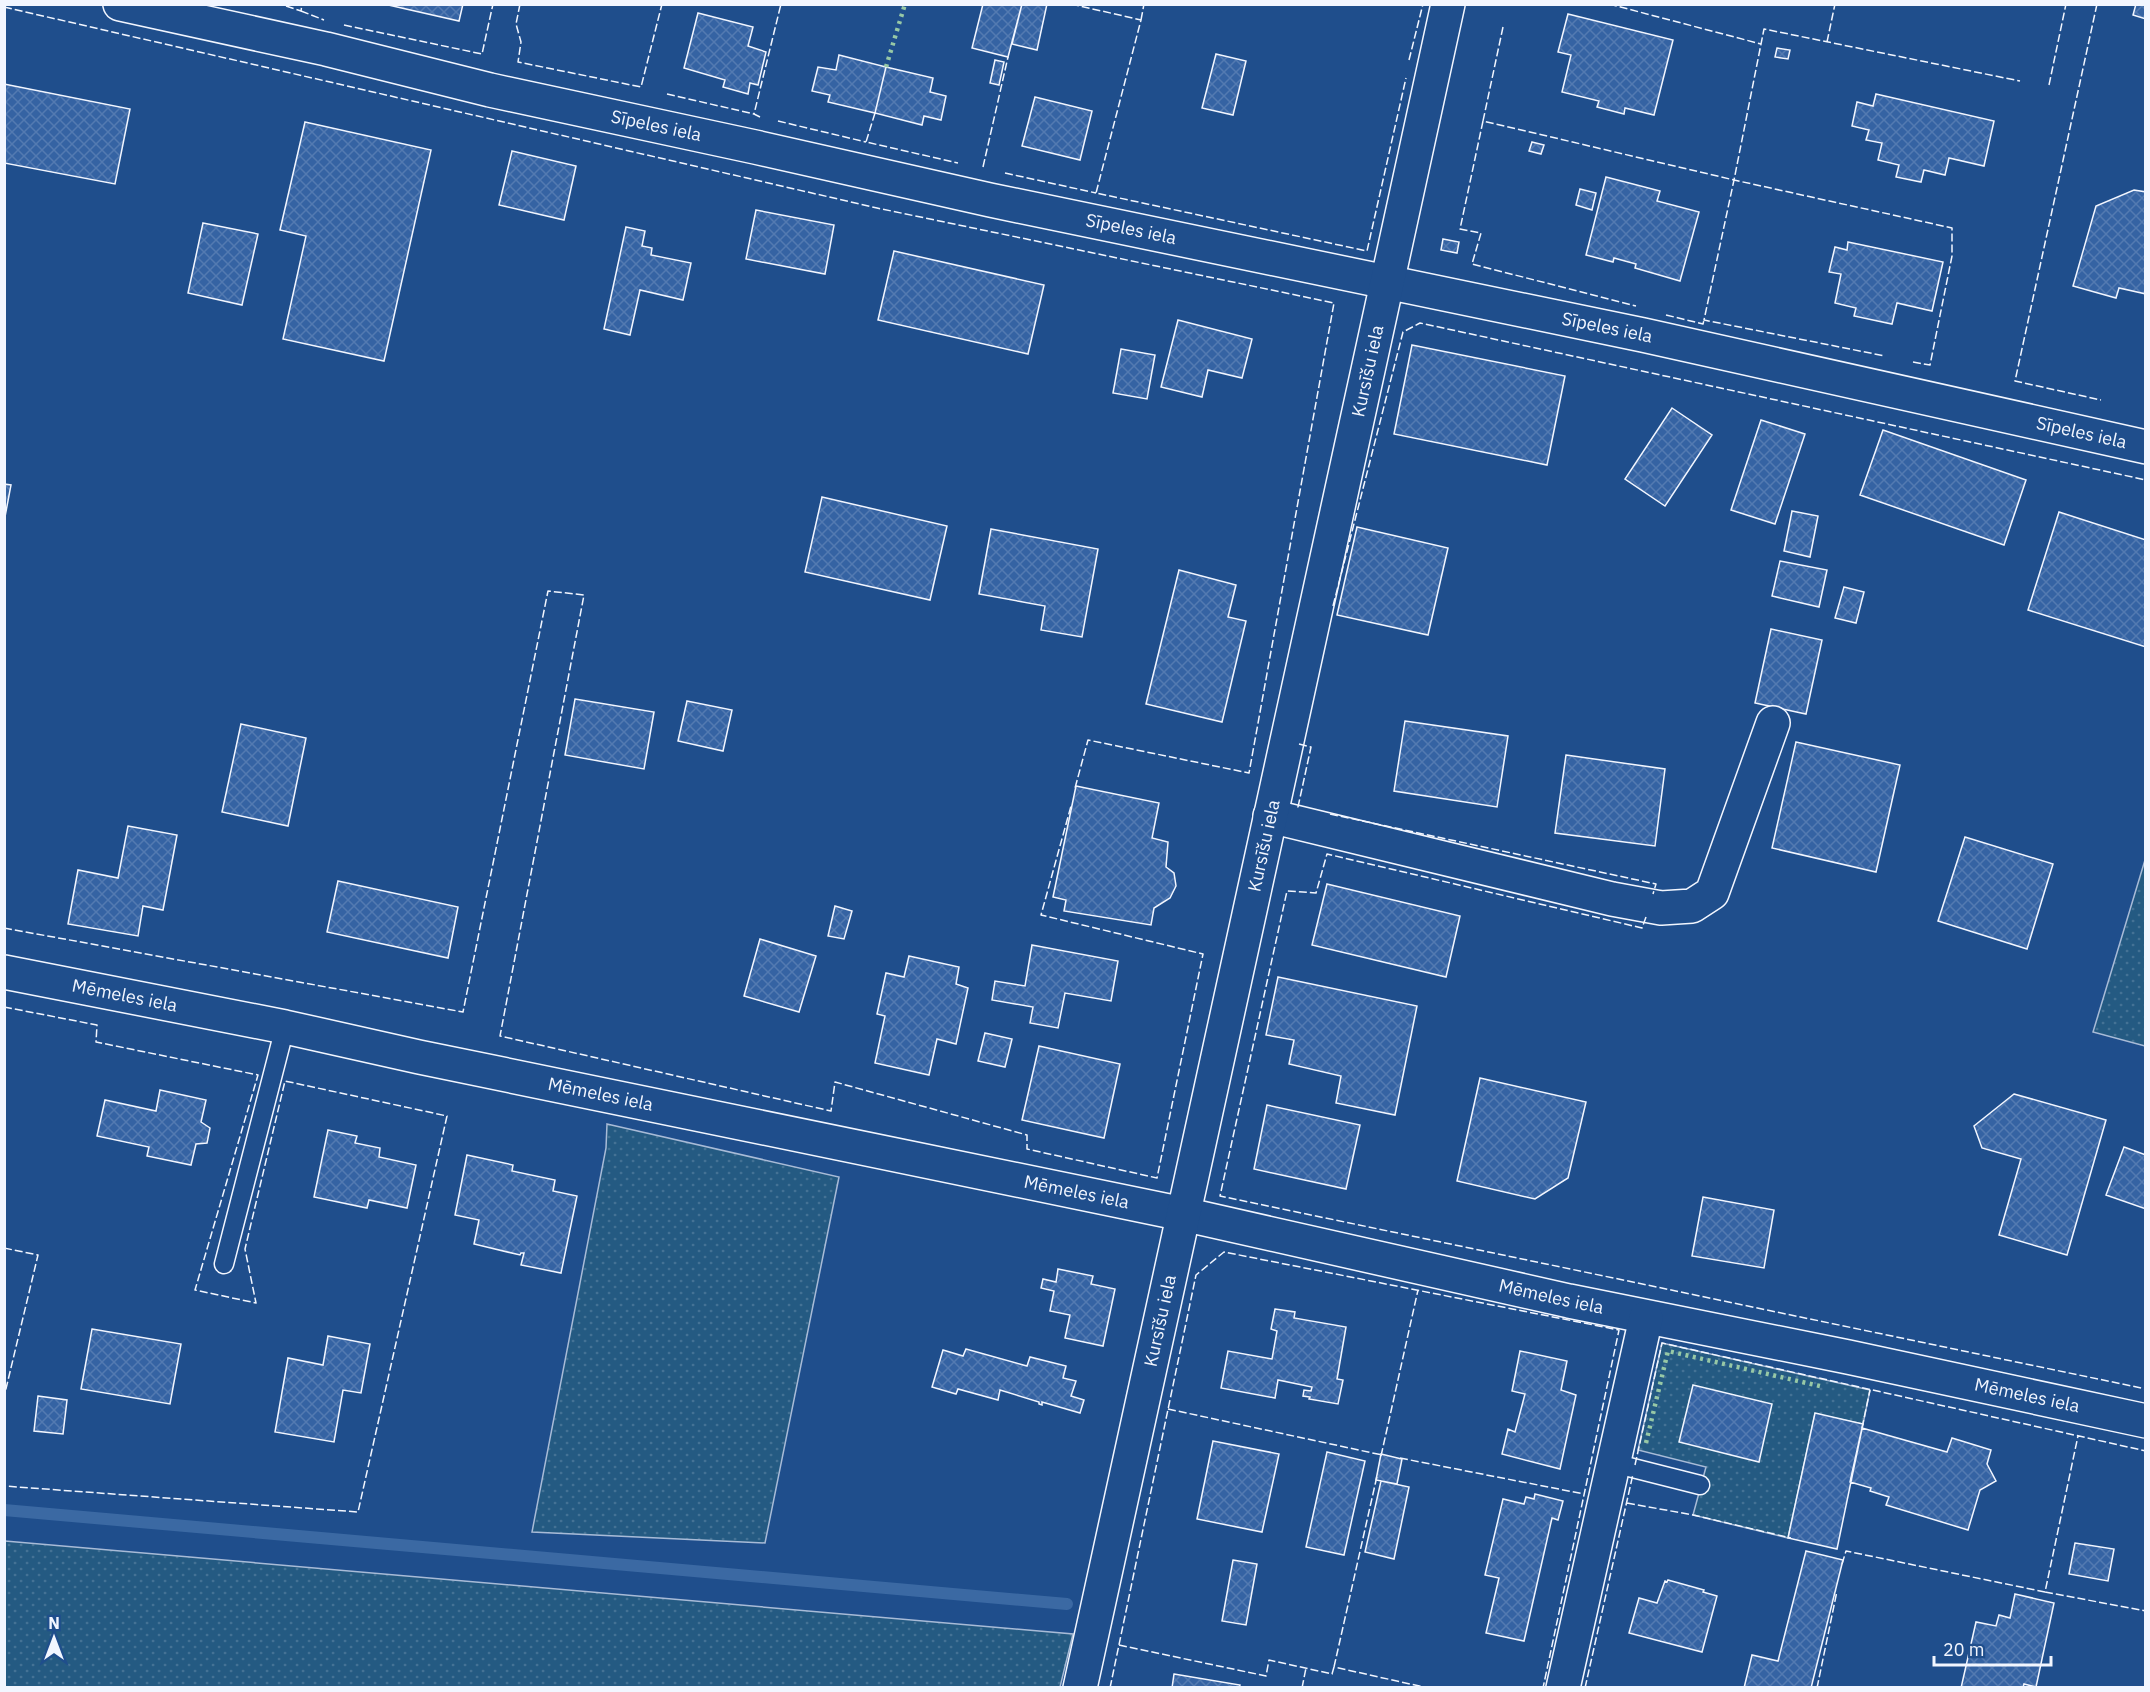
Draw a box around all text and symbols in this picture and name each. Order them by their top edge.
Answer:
street label: Sīpeles iela [609,104,704,146]
street label: Sīpeles iela [1084,208,1179,249]
street label: Sīpeles iela [1560,307,1655,348]
street label: Kursīšu iela [1346,322,1389,419]
street label: Sīpeles iela [2034,411,2129,453]
street label: Kursīšu iela [1242,797,1285,894]
street label: Mēmeles iela [70,974,180,1017]
street label: Mēmeles iela [546,1072,656,1116]
street label: Mēmeles iela [1022,1170,1132,1214]
street label: Kursīšu iela [1139,1272,1181,1369]
street label: Mēmeles iela [1497,1274,1606,1319]
street label: Mēmeles iela [1973,1373,2082,1418]
north arrow [24,1608,84,1668]
text: N [48,1613,60,1633]
scale bar [1934,1629,2051,1667]
text: 20 m [1943,1638,1985,1661]

